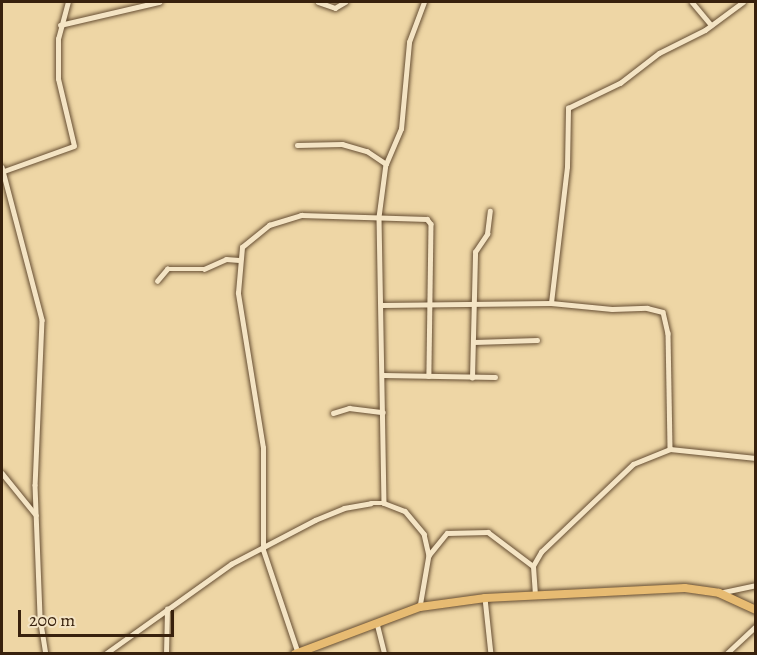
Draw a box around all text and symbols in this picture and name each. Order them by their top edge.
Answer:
scale bar [21,598,177,636]
text: 200 m [29,608,75,632]

